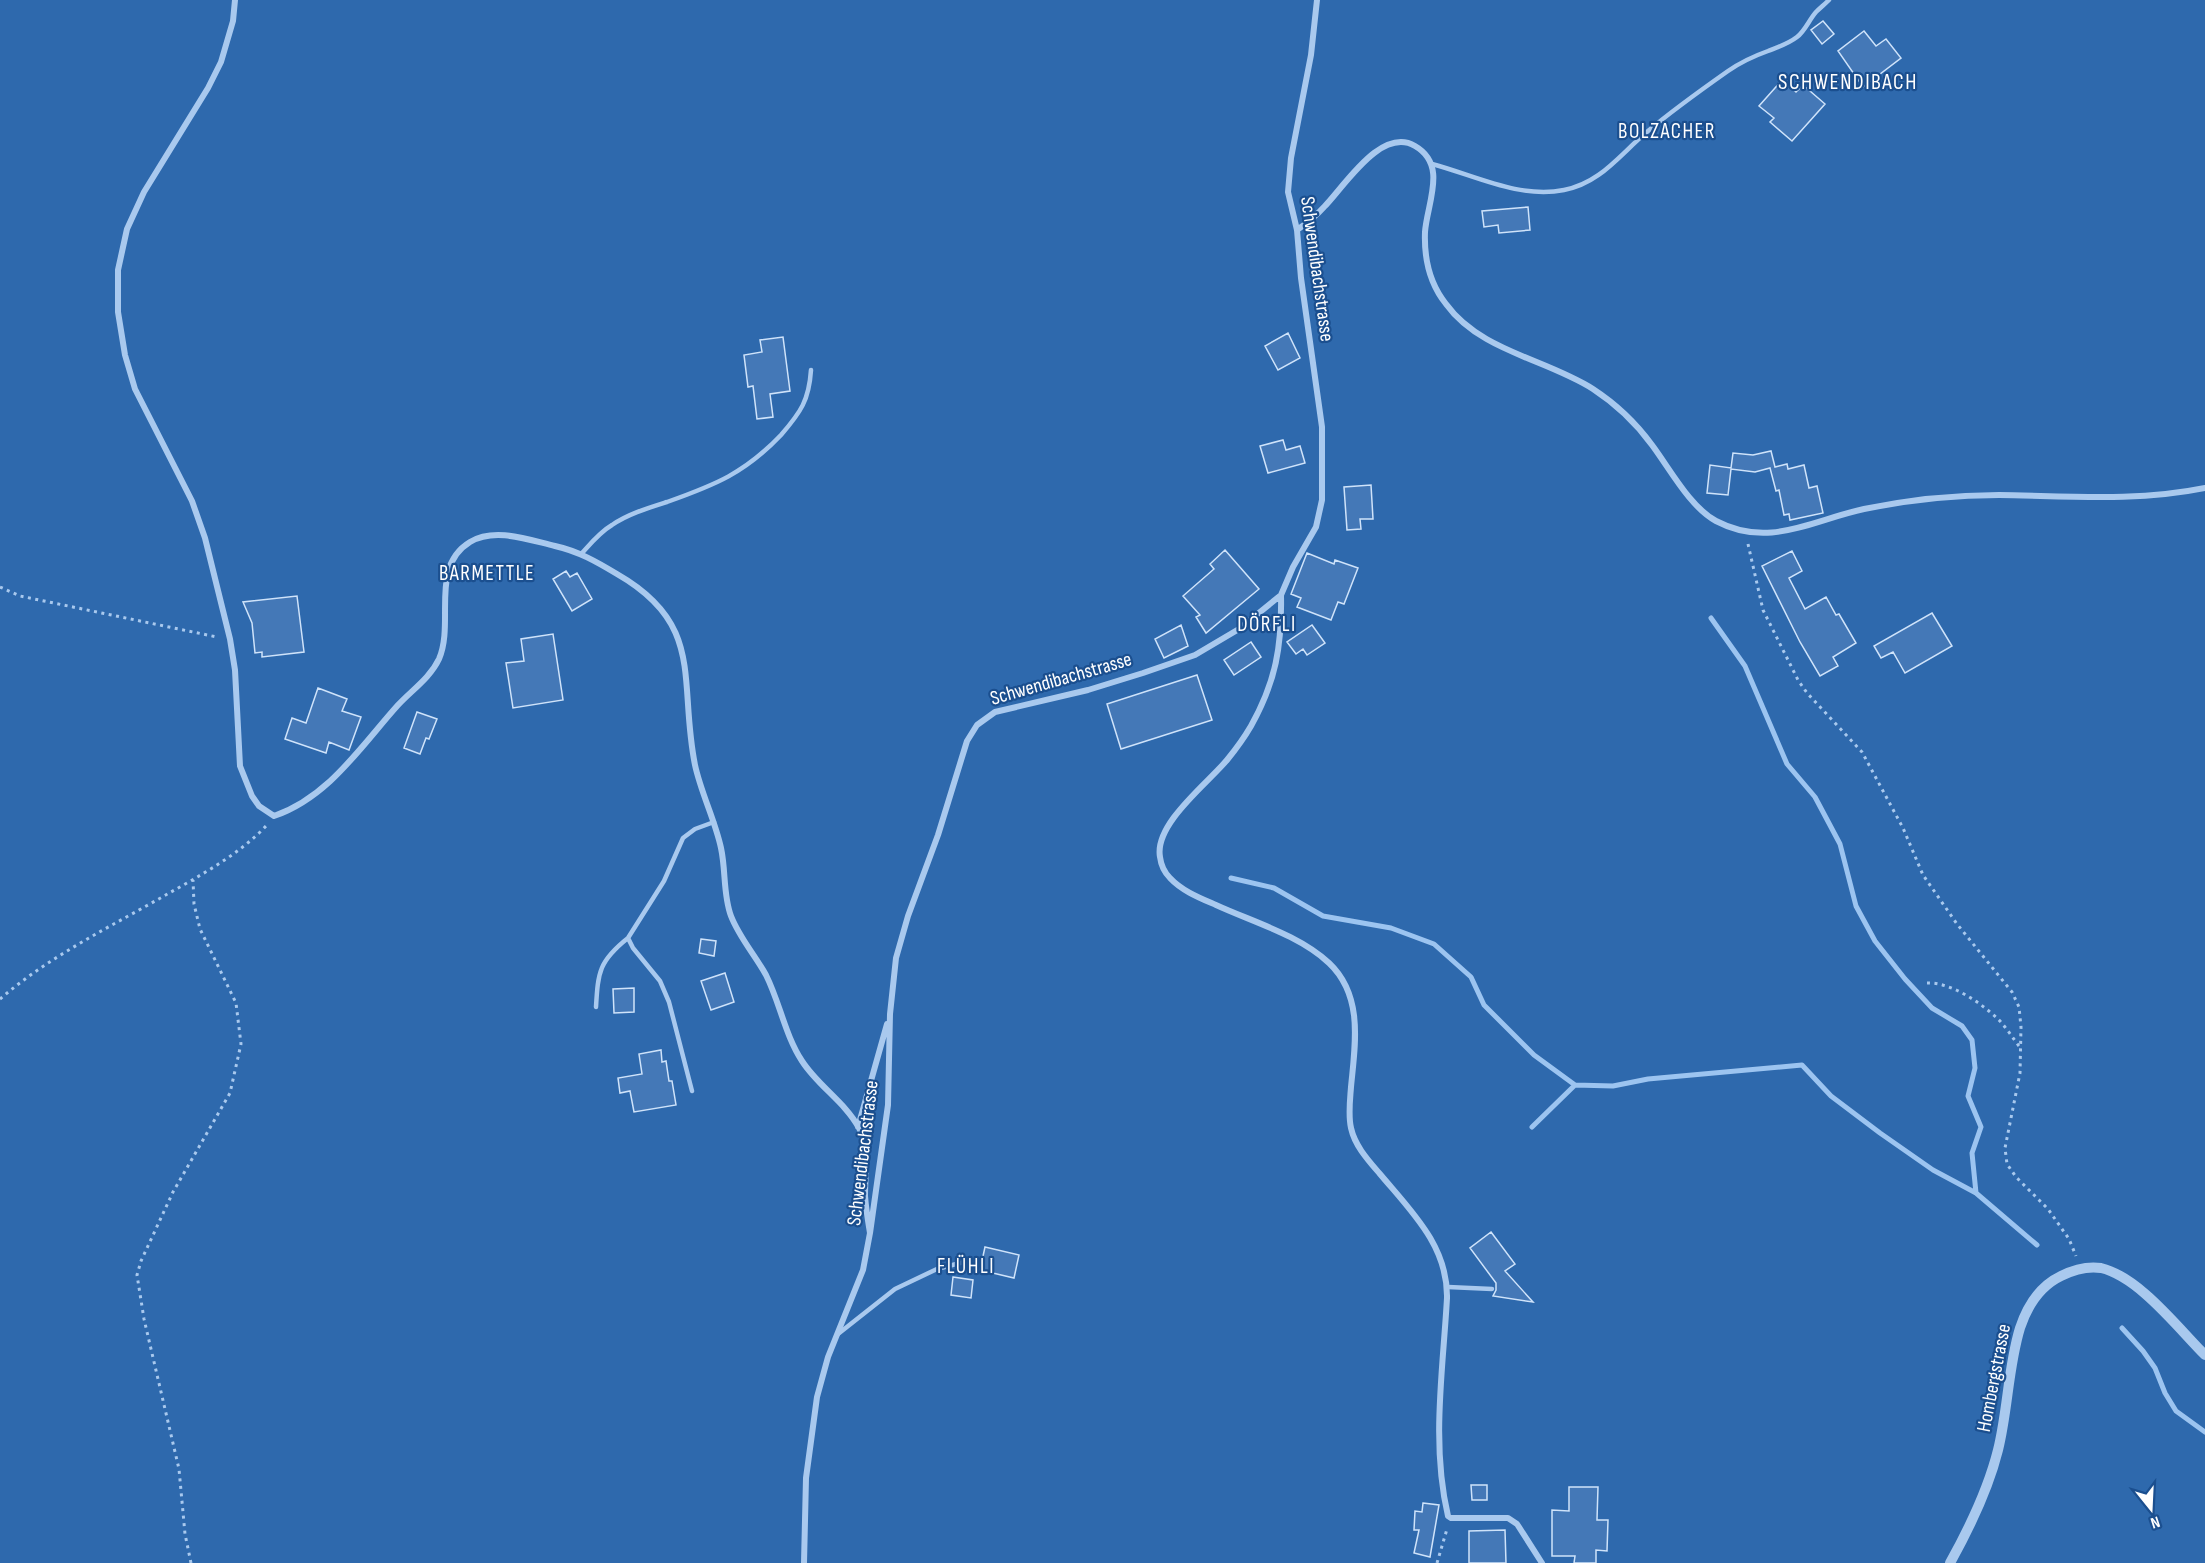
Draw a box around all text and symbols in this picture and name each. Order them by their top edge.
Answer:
district label: SCHWENDIBACH [1778,69,1918,96]
district label: BOLZACHER [1618,119,1716,144]
street label: Schwendibachstrasse [1295,195,1339,343]
district label: BARMETTLE [439,561,535,586]
district label: DÖRFLI [1237,612,1297,637]
street label: Schwendibachstrasse [987,647,1135,711]
street label: Schwendibachstrasse [842,1079,884,1227]
district label: FLÜHLI [937,1254,995,1279]
street label: Hombergstrasse [1972,1322,2016,1434]
north arrow [2121,1479,2181,1539]
text: N [2148,1511,2162,1532]

